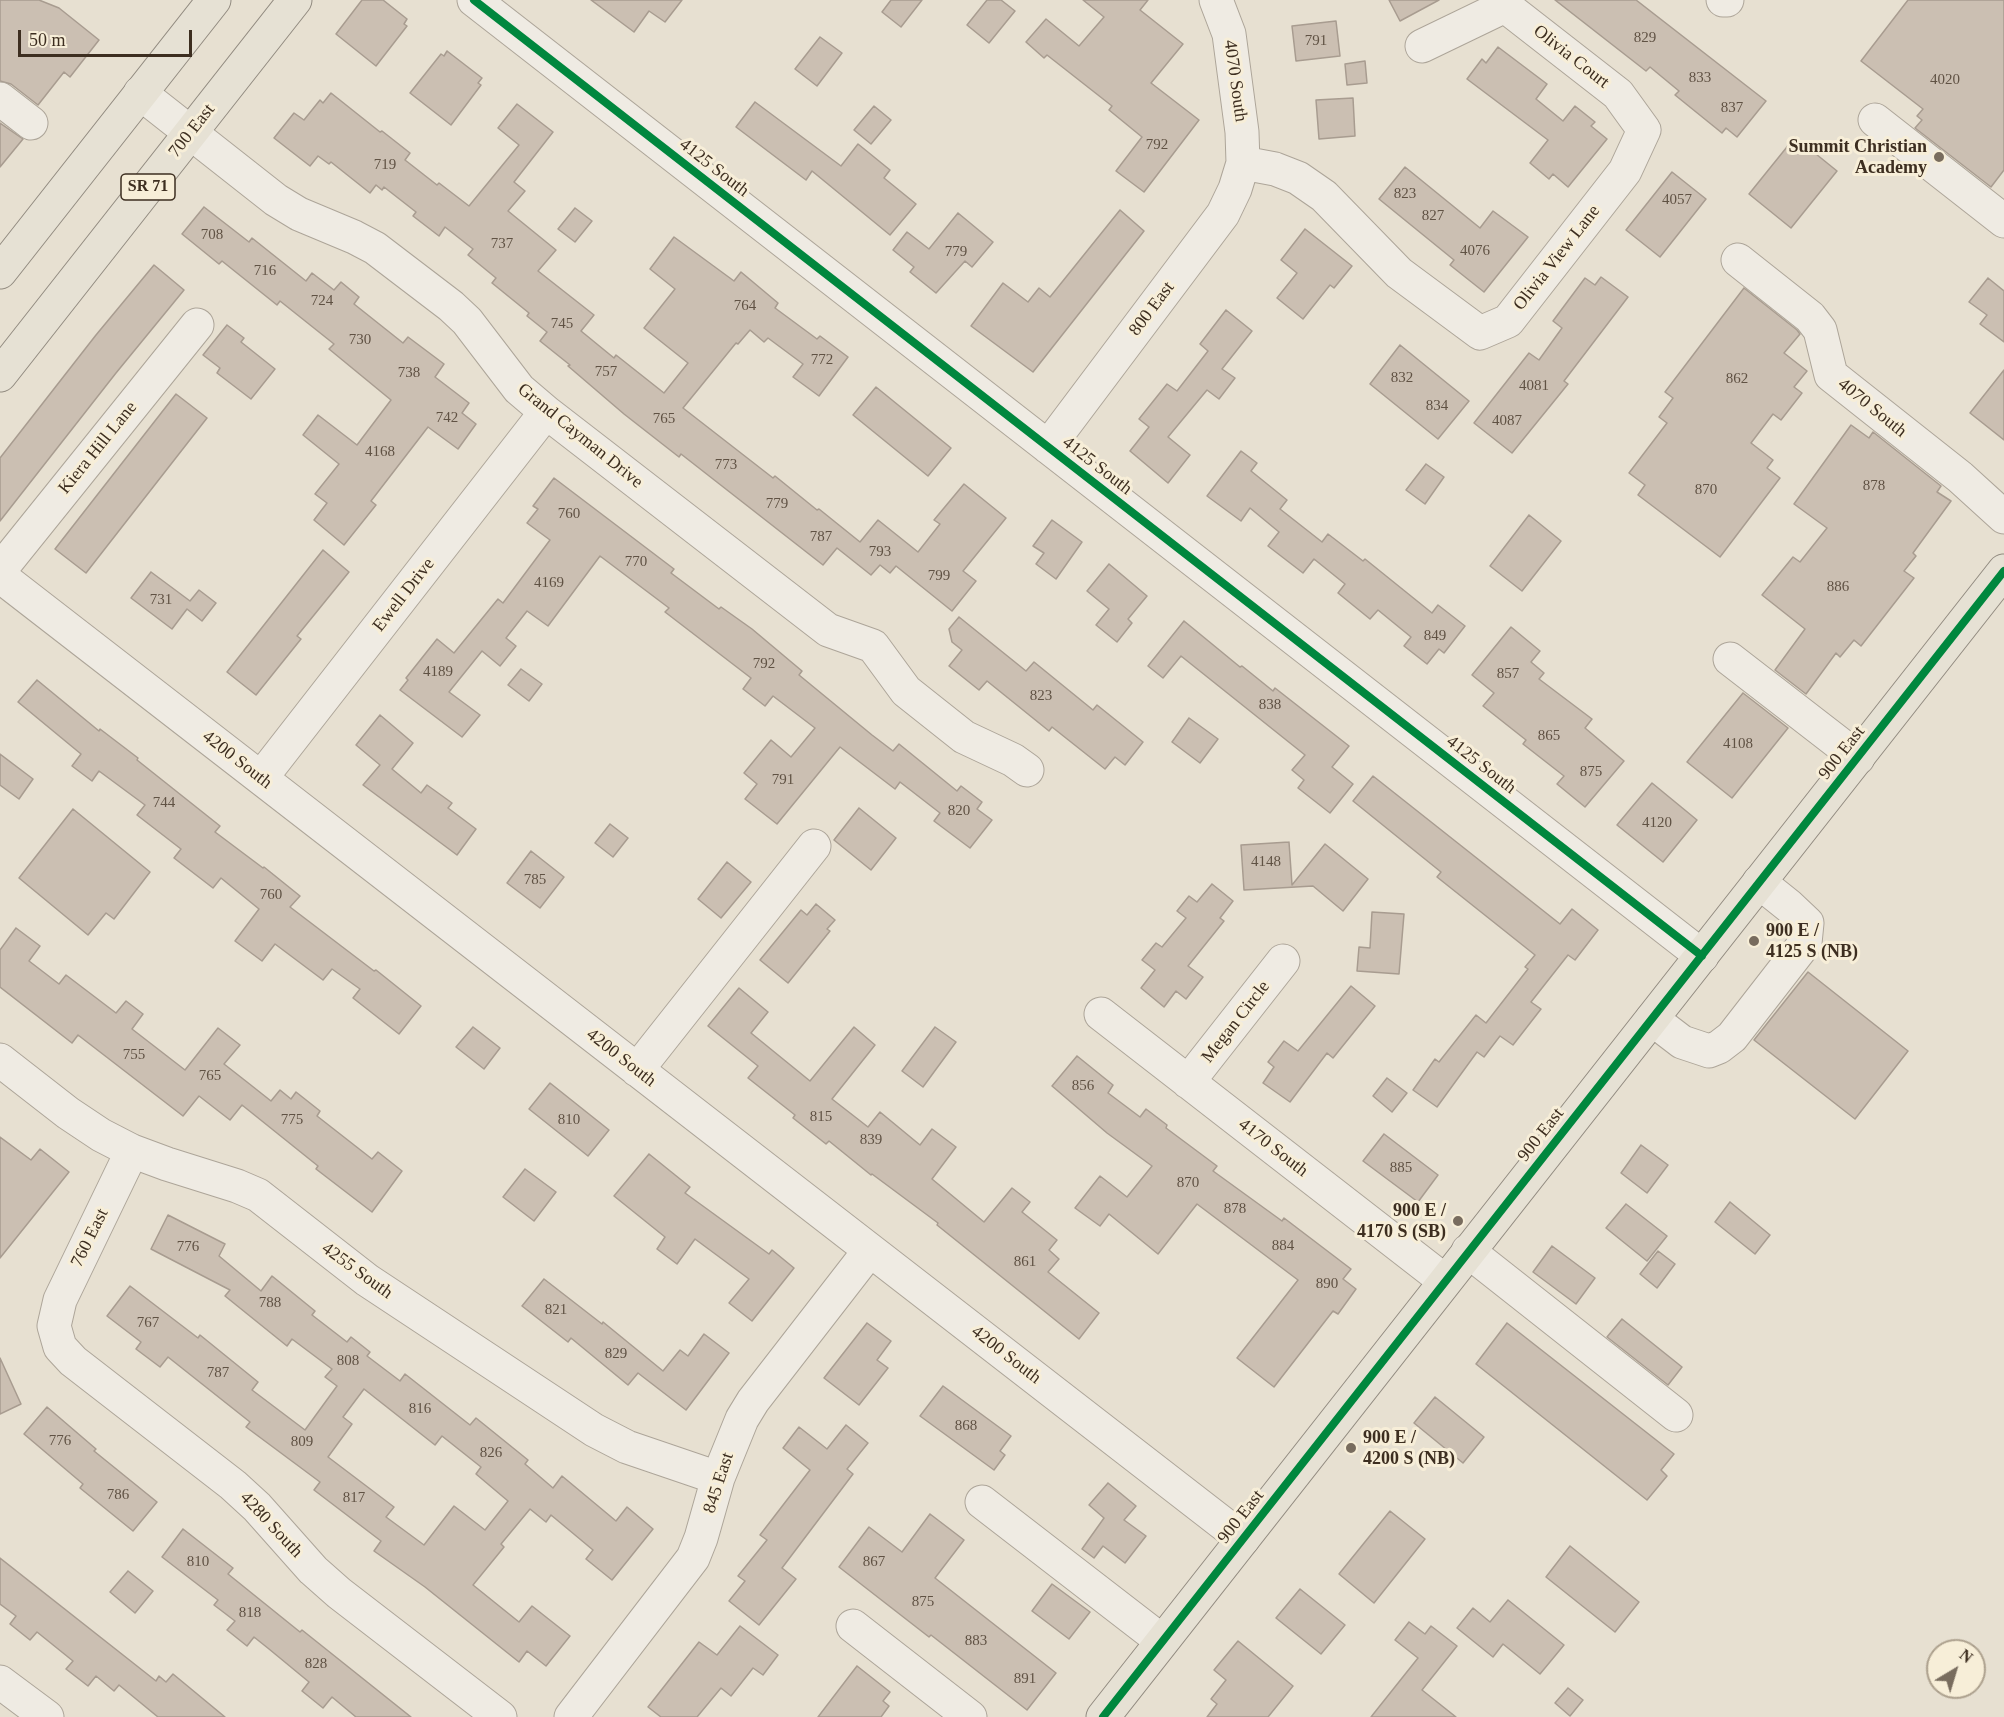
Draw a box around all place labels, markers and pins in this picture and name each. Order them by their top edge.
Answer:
place label: Summit Christian Academy [1788,136,1927,178]
marker: Summit Christian Academy [1932,150,1946,164]
place label: 900 E / 4125 S (NB) [1766,920,1858,962]
marker: 900 E / 4125 S (NB) [1747,934,1761,948]
place label: 900 E / 4170 S (SB) [1357,1200,1446,1242]
marker: 900 E / 4170 S (SB) [1451,1214,1465,1228]
place label: 900 E / 4200 S (NB) [1363,1427,1455,1470]
marker: 900 E / 4200 S (NB) [1344,1441,1358,1455]

